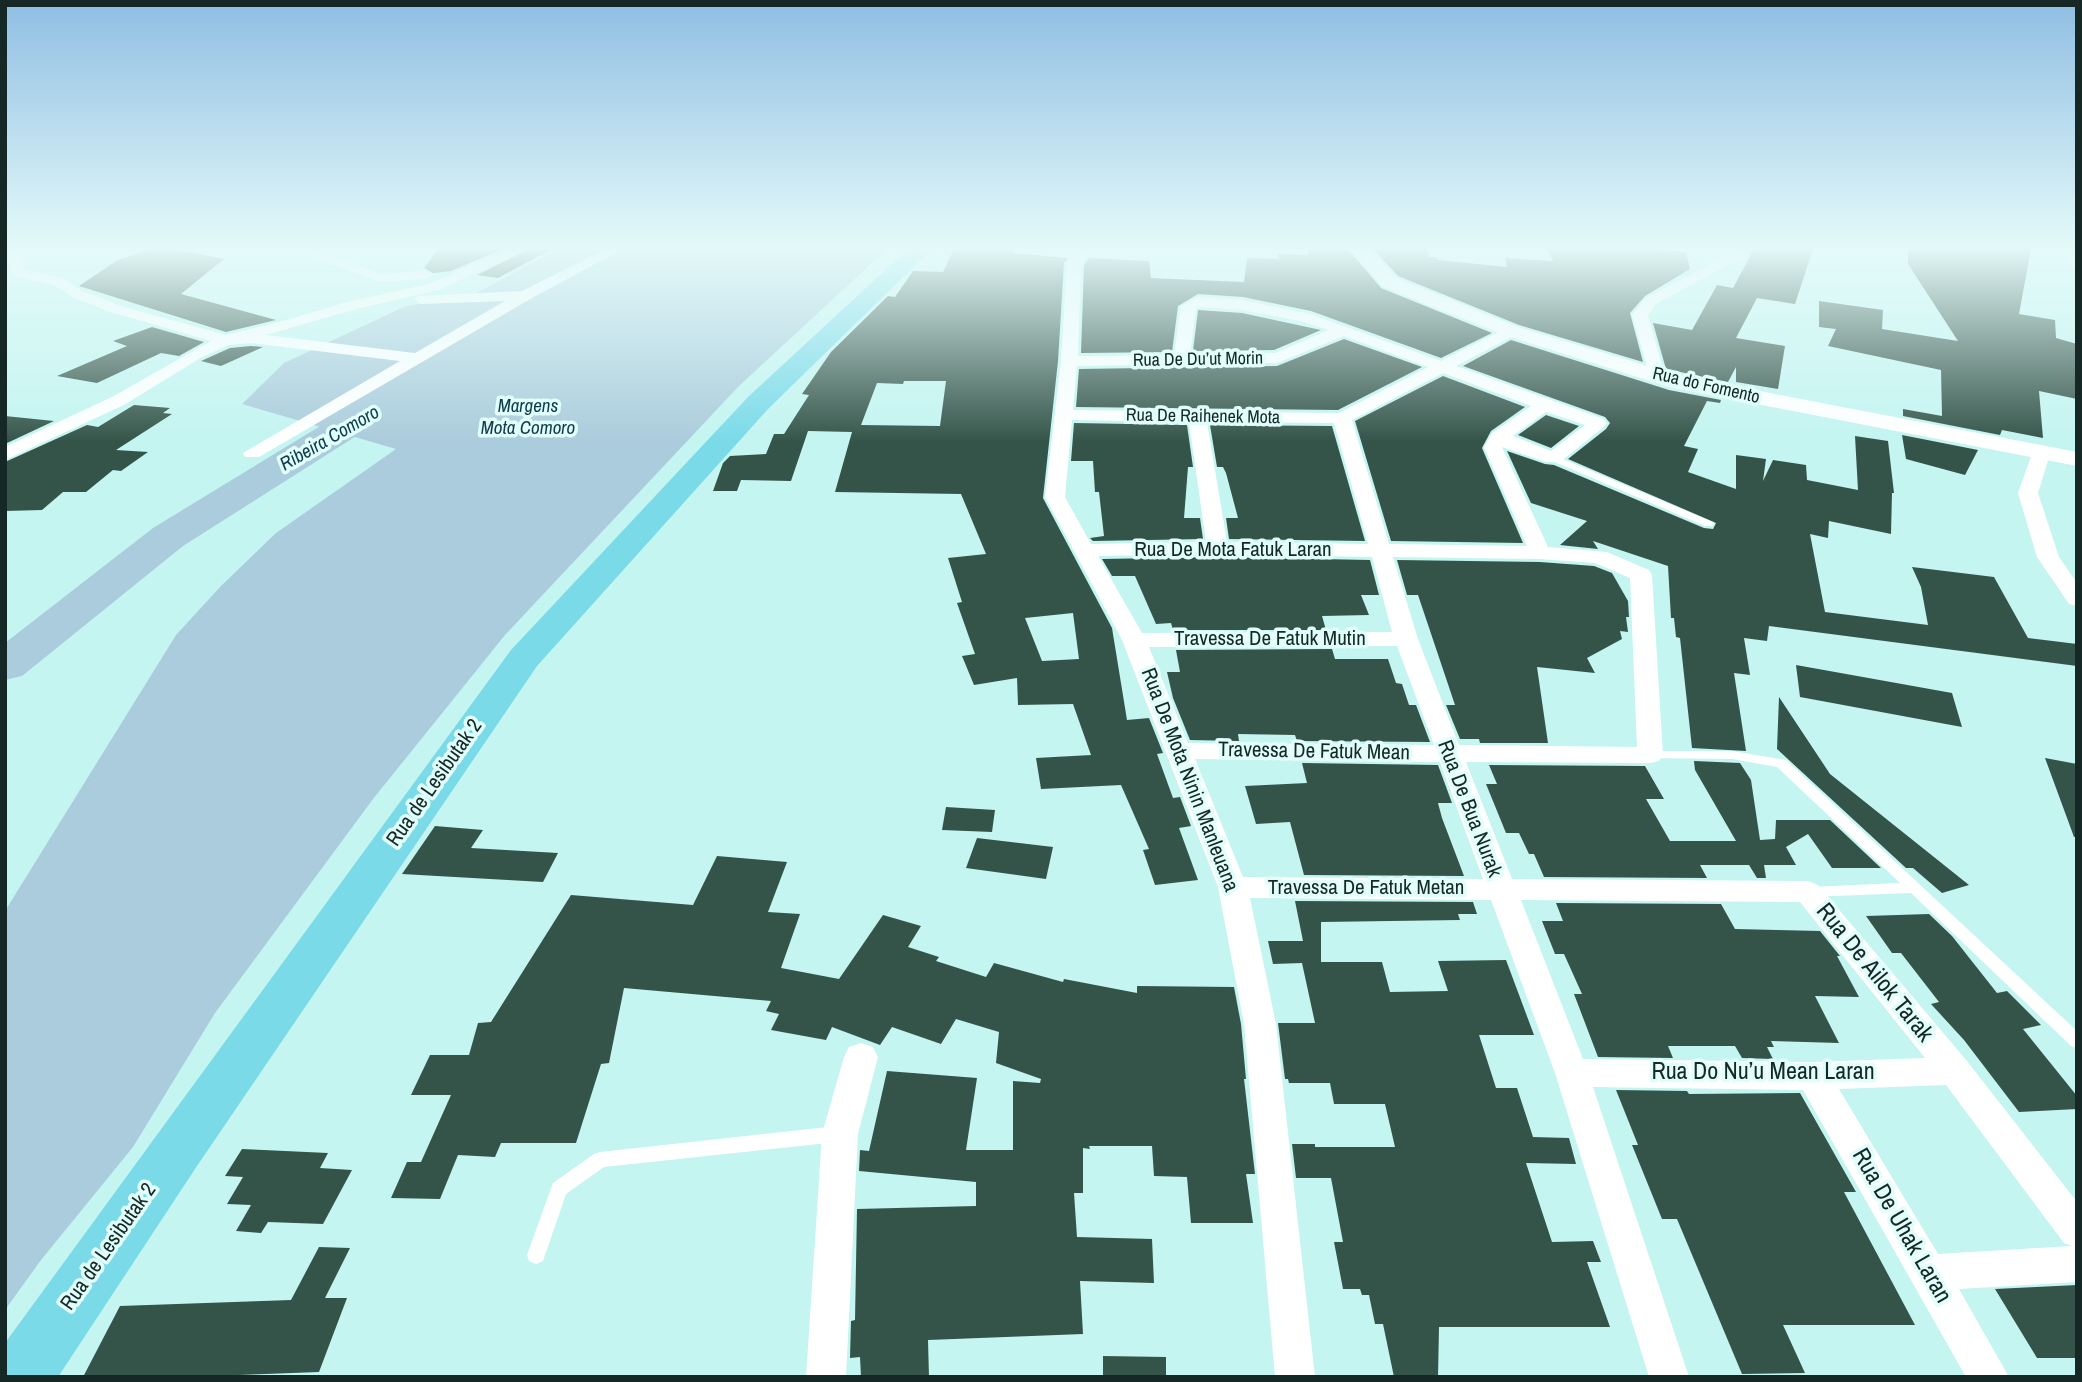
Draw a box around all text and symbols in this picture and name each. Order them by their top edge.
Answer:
street label: Rua De Du’ut Morin [1133,348,1263,372]
street label: Rua do Fomento [1650,363,1762,409]
water label: Margens Mota Comoro [481,396,575,440]
water label: Ribeira Comoro [276,401,384,477]
street label: Rua De Raihenek Mota [1126,405,1280,429]
street label: Rua De Mota Fatuk Laran [1134,537,1332,563]
street label: Travessa De Fatuk Mutin [1174,626,1366,652]
street label: Rua De Mota Ninin Manleuana [1135,665,1243,895]
street label: Rua de Lesibutak 2 [382,715,488,851]
street label: Rua De Bua Nurak [1431,737,1507,881]
street label: Travessa De Fatuk Mean [1218,738,1410,766]
street label: Travessa De Fatuk Metan [1268,875,1464,901]
street label: Rua De Ailok Tarak [1809,898,1939,1048]
street label: Rua Do Nu’u Mean Laran [1651,1059,1875,1087]
street label: Rua De Uhak Laran [1845,1143,1957,1309]
street label: Rua de Lesibutak 2 [56,1179,162,1315]

